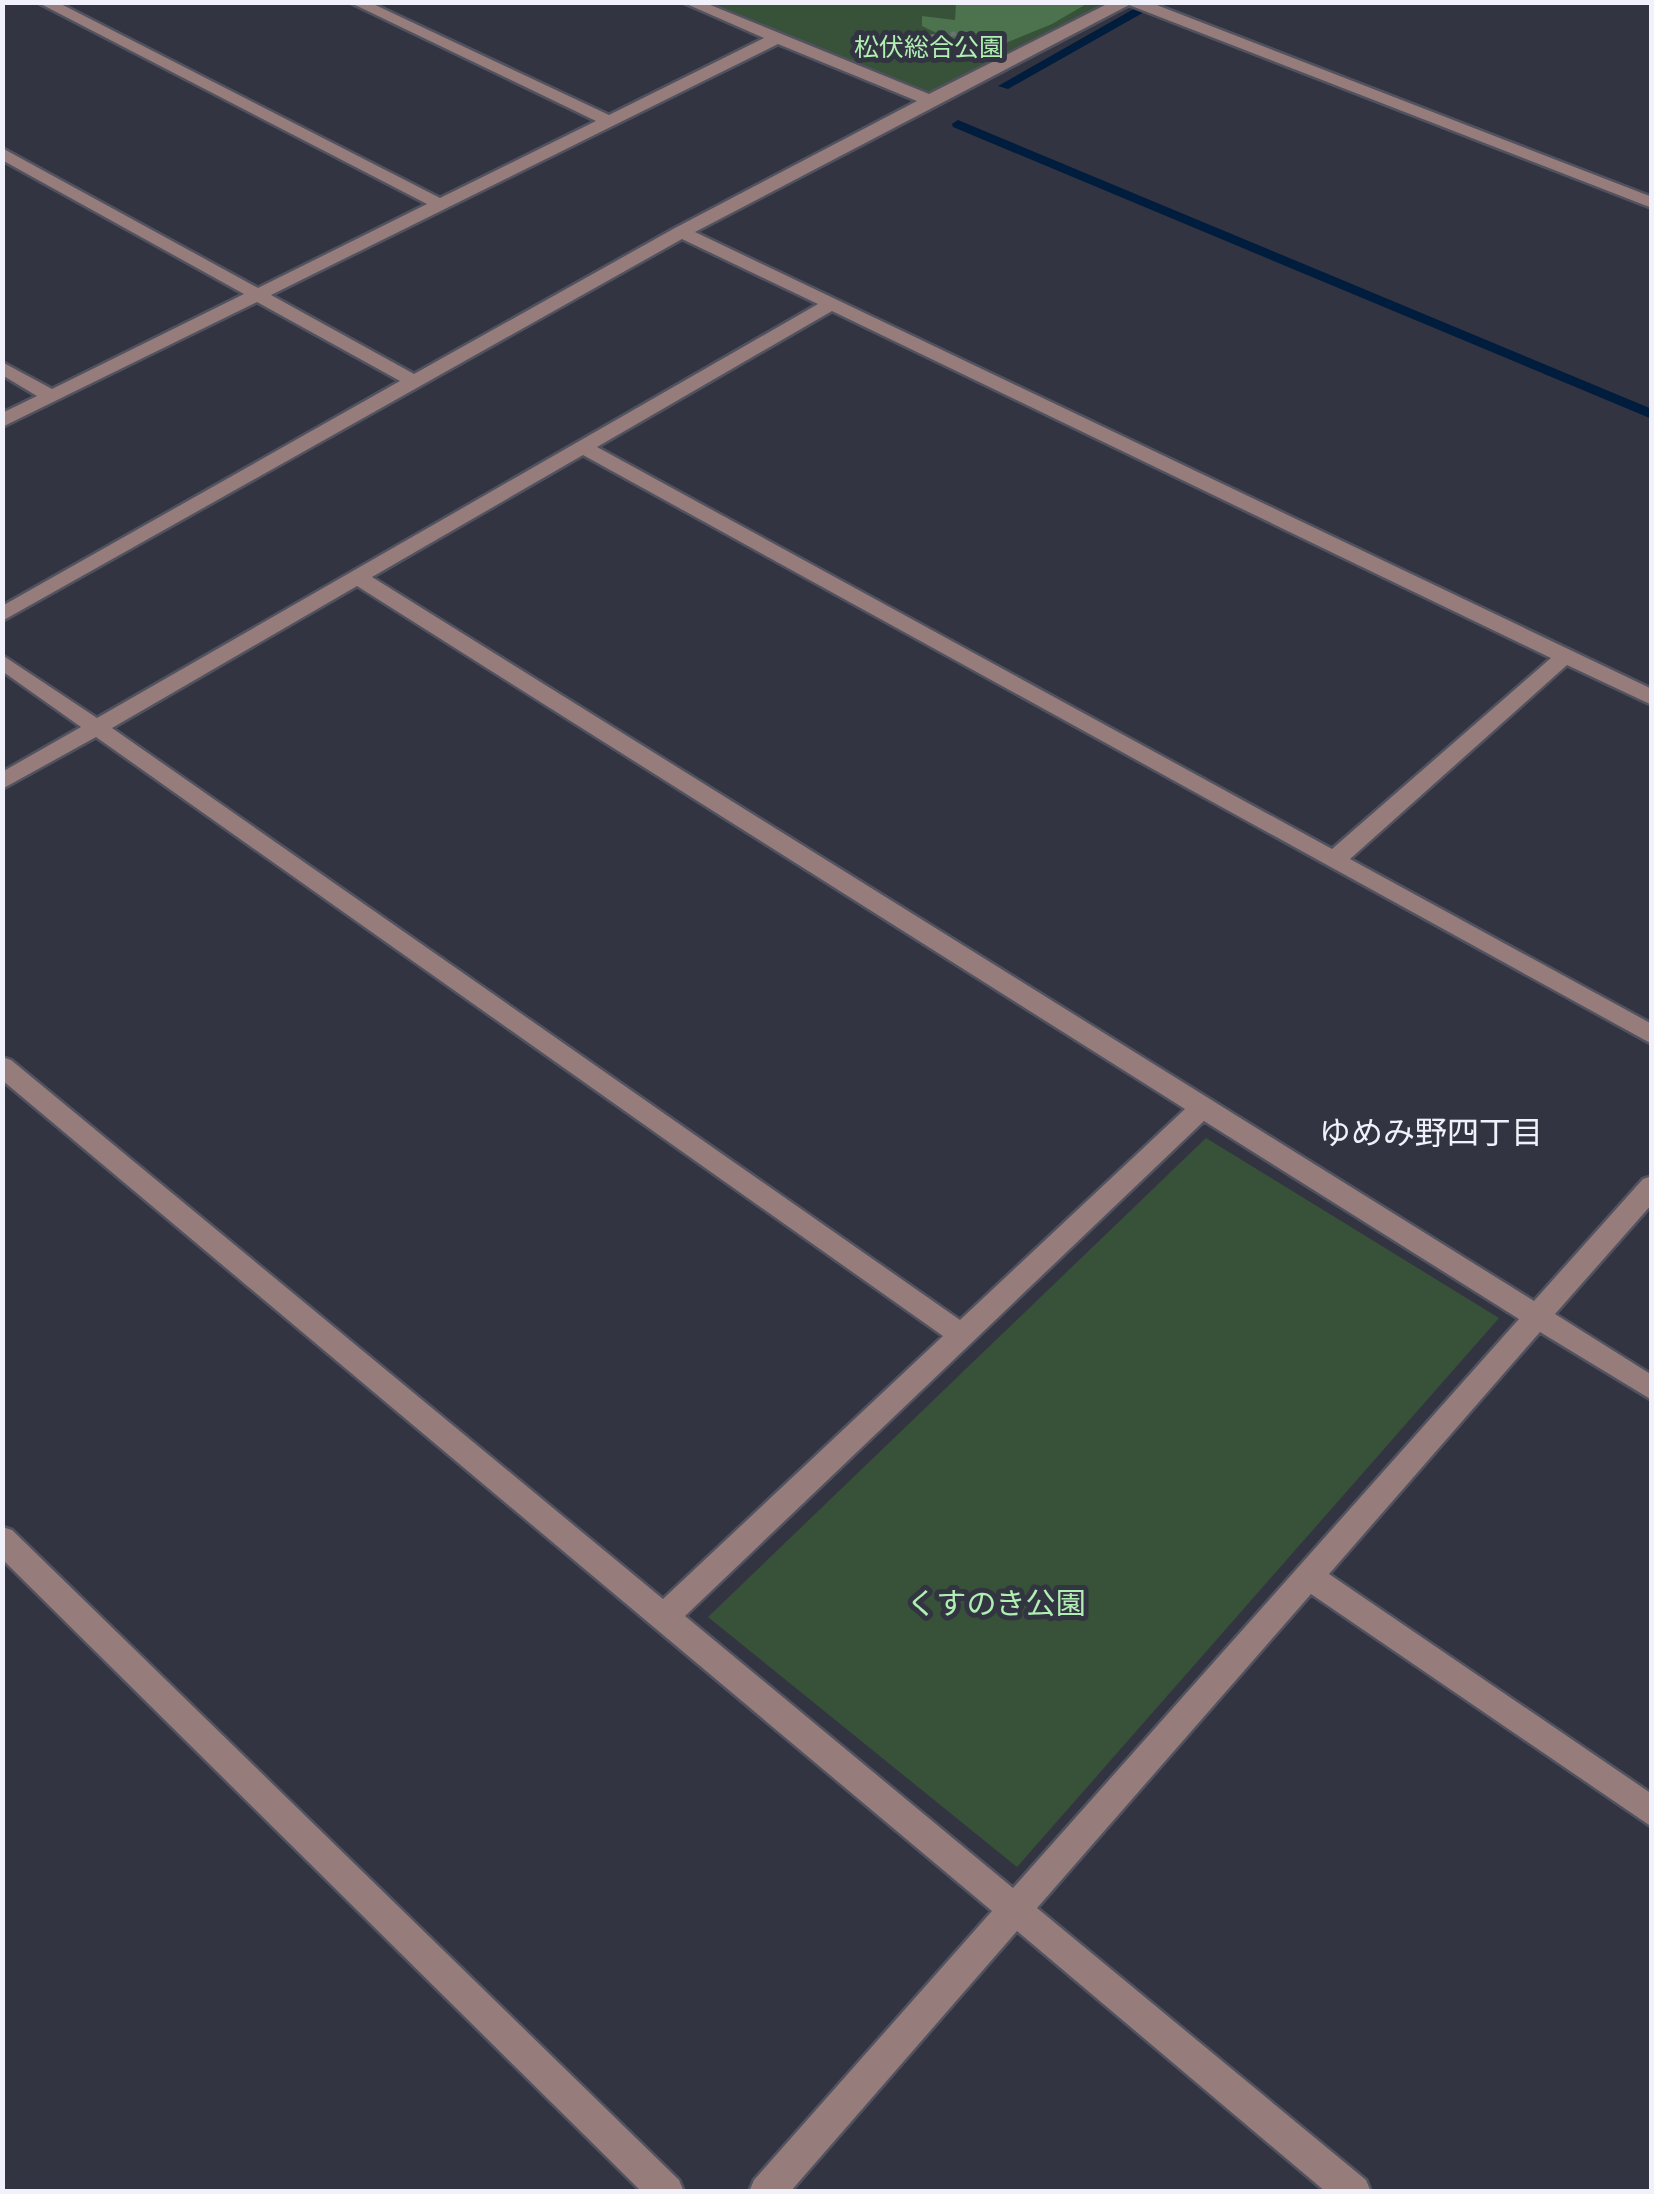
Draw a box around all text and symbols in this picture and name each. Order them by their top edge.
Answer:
park label: 松伏総合公園 [854,31,1004,63]
district label: ゆめみ野四丁目 [1319,1111,1543,1153]
park label: くすのき公園 [906,1583,1086,1622]

